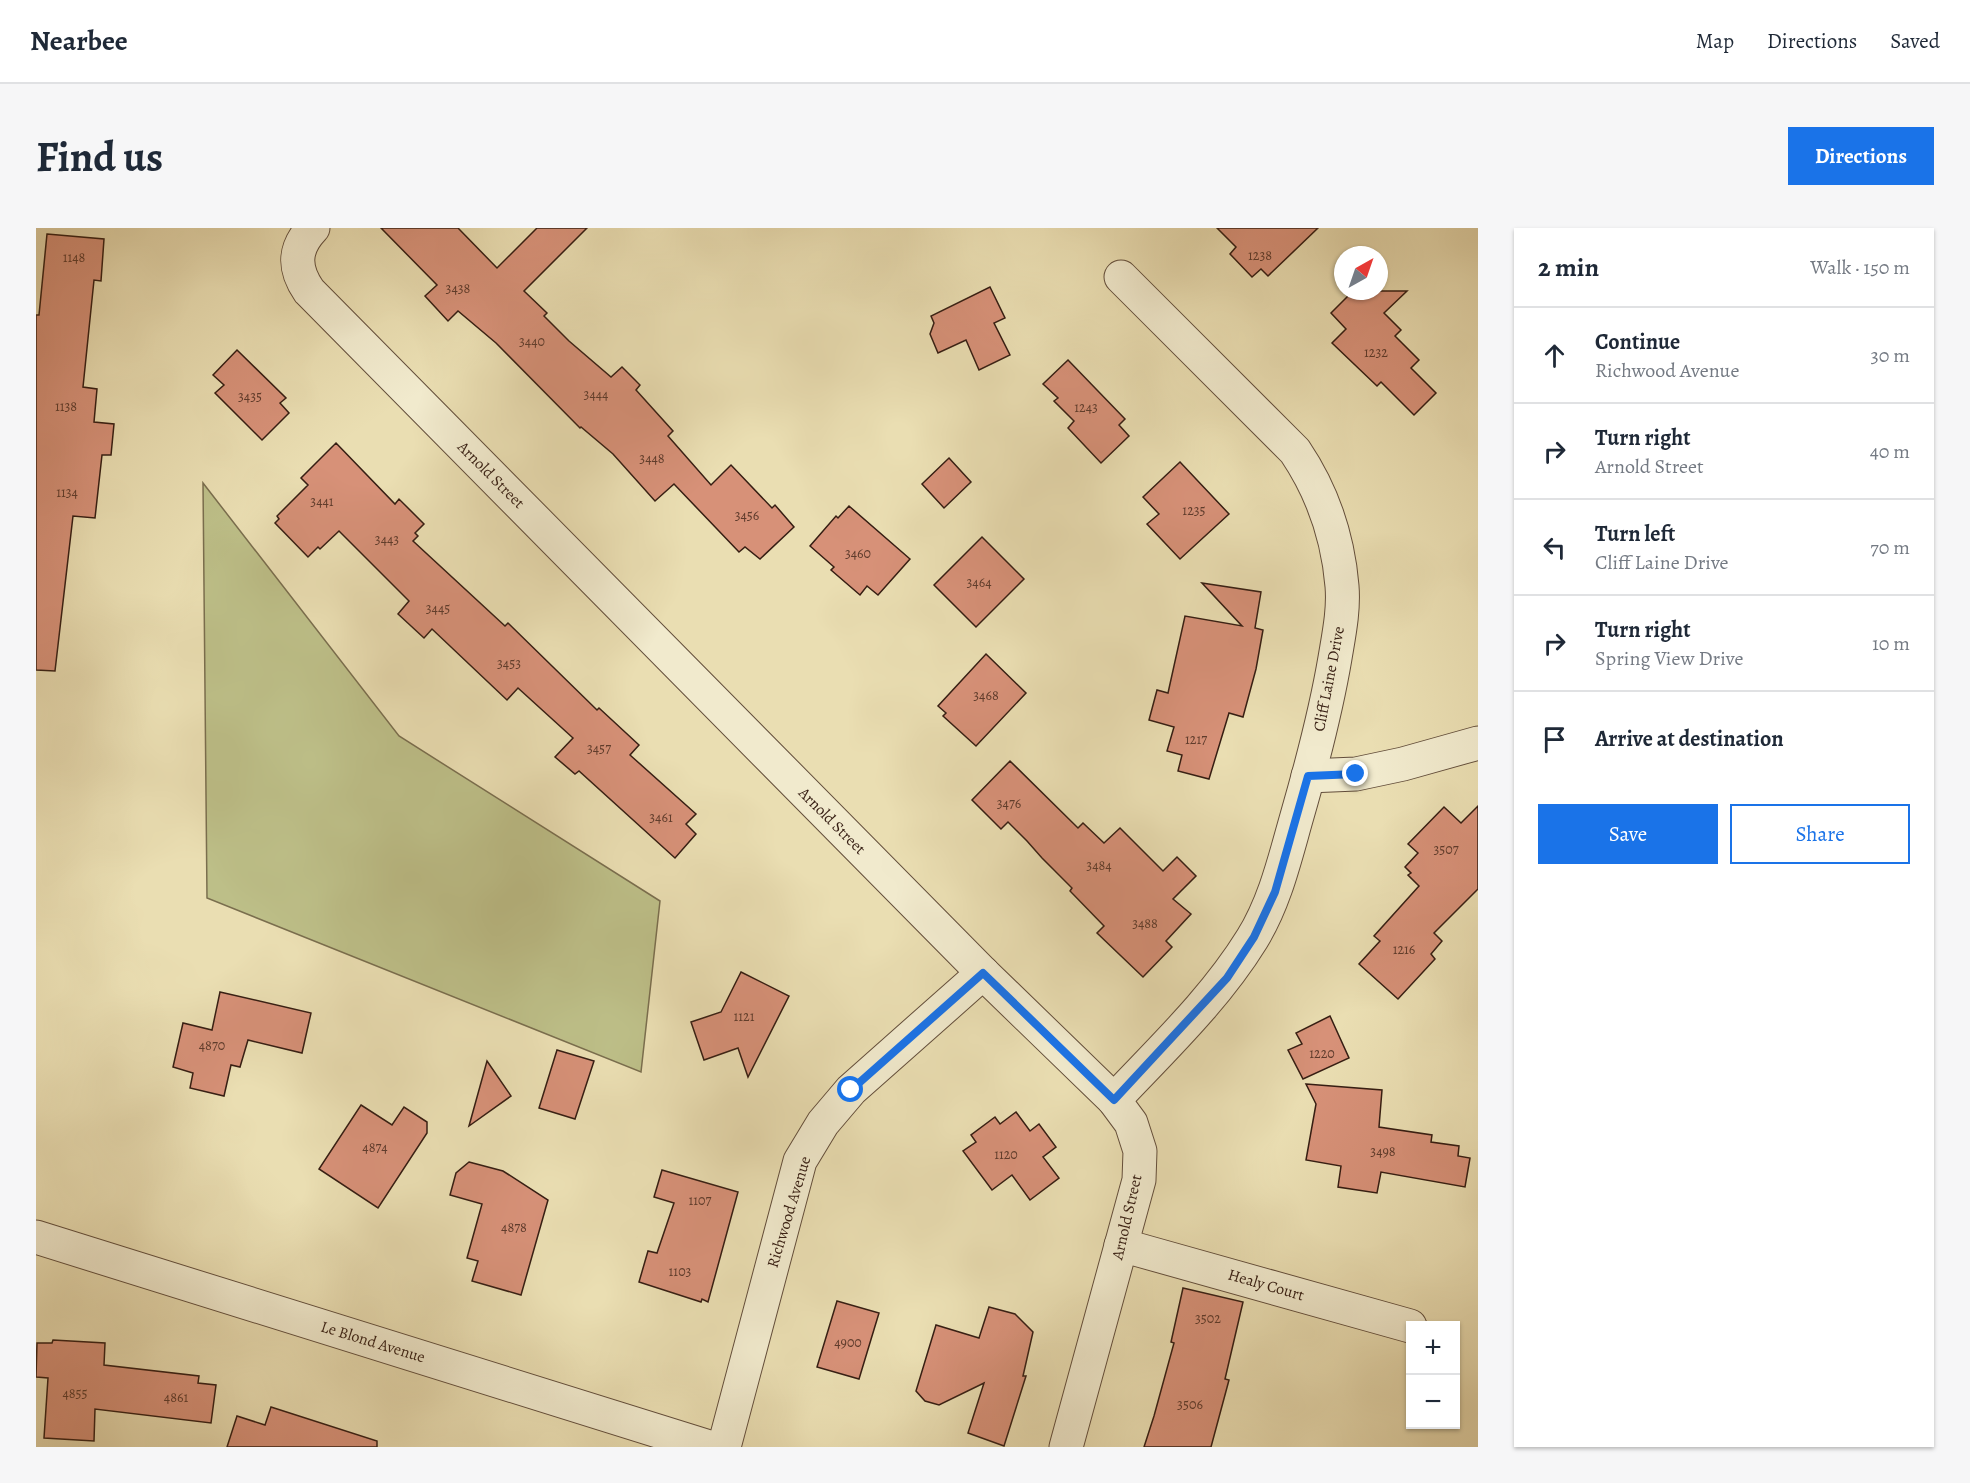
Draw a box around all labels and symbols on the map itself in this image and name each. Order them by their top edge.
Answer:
house number: 1238 [1248,246,1272,265]
north arrow [1334,246,1388,300]
house number: 1148 [63,248,86,267]
house number: 3438 [446,279,471,298]
house number: 3440 [519,332,545,351]
house number: 1232 [1364,343,1388,362]
house number: 3444 [584,385,608,404]
house number: 3435 [238,387,262,406]
house number: 1138 [55,397,77,416]
house number: 1243 [1074,398,1098,417]
street label: Arnold Street [452,436,530,514]
house number: 3448 [639,449,665,468]
house number: 1134 [56,483,78,502]
house number: 3441 [310,492,334,511]
house number: 1235 [1182,501,1206,520]
house number: 3456 [735,506,759,525]
house number: 3443 [375,530,399,549]
house number: 3460 [845,544,871,563]
house number: 3464 [967,573,991,592]
house number: 3445 [426,599,450,618]
street label: Cliff Laine Drive [1308,624,1350,734]
house number: 3453 [497,654,521,673]
house number: 3468 [973,686,999,705]
house number: 1217 [1185,730,1207,749]
house number: 3457 [587,739,611,758]
route end [1342,760,1368,786]
street label: Arnold Street [793,782,871,860]
house number: 3476 [997,794,1021,813]
house number: 3461 [649,808,673,827]
house number: 3507 [1433,840,1459,859]
house number: 3484 [1086,856,1112,875]
house number: 3488 [1132,914,1158,933]
house number: 1216 [1393,940,1415,959]
house number: 1121 [733,1007,755,1026]
house number: 4870 [199,1036,225,1055]
house number: 1220 [1309,1044,1335,1063]
route start [837,1076,863,1102]
house number: 4874 [362,1138,388,1157]
house number: 3498 [1370,1142,1396,1161]
house number: 1120 [994,1145,1018,1164]
street label: Richwood Avenue [762,1154,816,1270]
street label: Arnold Street [1106,1172,1147,1263]
house number: 1107 [689,1191,712,1210]
house number: 4878 [501,1218,527,1237]
house number: 1103 [669,1262,692,1281]
street label: Healy Court [1225,1264,1307,1306]
house number: 3502 [1195,1309,1221,1328]
street label: Le Blond Avenue [318,1316,428,1368]
house number: 4900 [834,1333,862,1352]
house number: 4855 [62,1384,88,1403]
house number: 4861 [164,1388,188,1407]
house number: 3506 [1177,1395,1203,1414]

